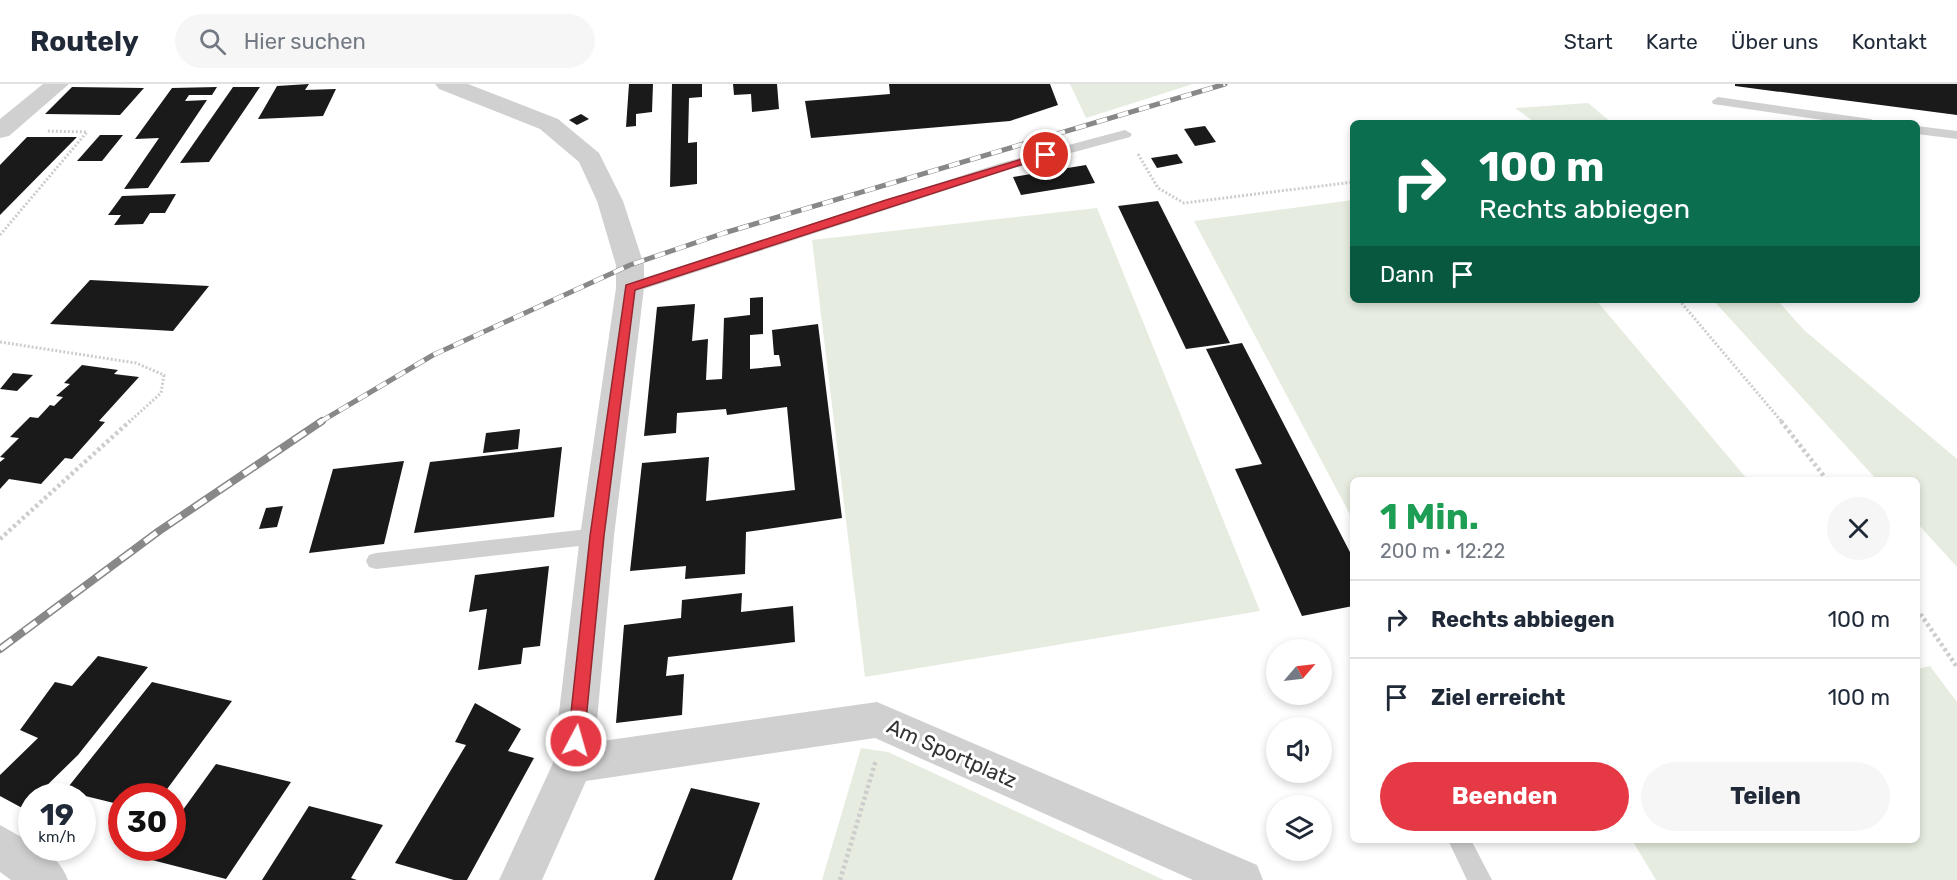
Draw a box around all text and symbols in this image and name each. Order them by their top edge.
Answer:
search box [175,14,595,68]
text: Routely [30,25,139,58]
icon: search [196,25,229,58]
text: Hier suchen [244,28,366,55]
text: Start [1564,29,1613,54]
text: Karte [1646,29,1698,54]
text: Über uns [1731,29,1819,54]
text: Kontakt [1852,29,1927,54]
pin [1020,129,1071,180]
icon: arrive [1029,138,1062,171]
text: 100 m [1479,142,1604,192]
icon: right [1380,144,1458,222]
text: Rechts abbiegen [1479,193,1690,225]
icon: arrive [1446,258,1479,291]
text: Dann [1380,261,1434,288]
text: 1 Min. [1380,495,1479,538]
button: close [1827,497,1890,560]
text: 200 m · 12:22 [1380,539,1505,563]
icon: right [1380,603,1413,636]
text: Rechts abbiegen [1431,606,1615,633]
text: 100 m [1828,606,1890,633]
north arrow [1266,639,1332,705]
map controls [1266,639,1332,861]
icon: arrive [1380,681,1413,714]
text: Ziel erreicht [1431,684,1565,711]
text: 100 m [1828,684,1890,711]
position arrow [544,709,608,773]
street label: Am Sportplatz [883,713,1021,793]
button: sound [1266,717,1332,783]
button: Beenden [1380,762,1629,831]
button: Teilen [1641,762,1890,831]
speed limit sign: 30 [108,783,186,861]
button: layers [1266,795,1332,861]
text: 19 [40,797,74,833]
text: km/h [38,828,76,846]

